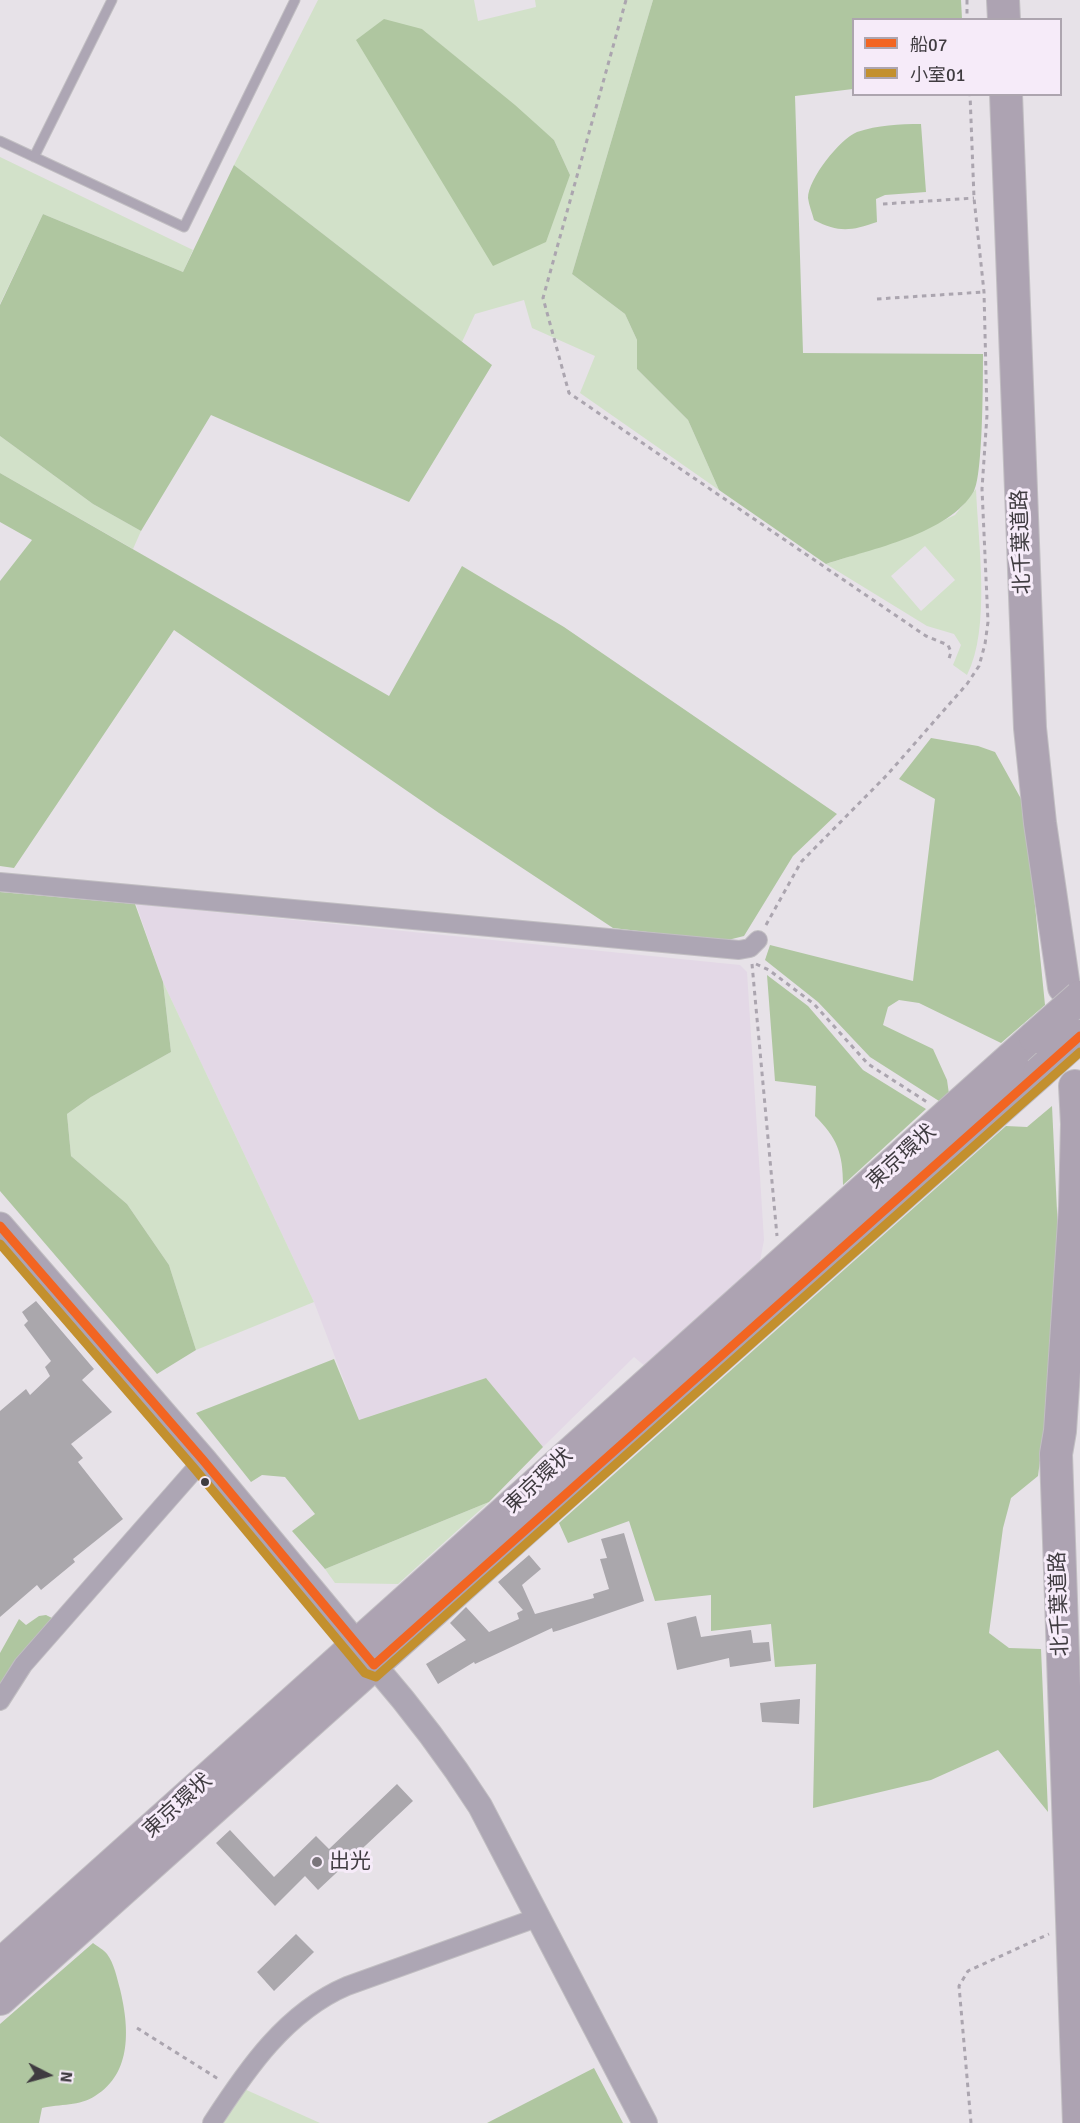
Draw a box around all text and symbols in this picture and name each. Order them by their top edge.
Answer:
legend [852,18,1062,96]
text: 船07 [910,34,947,56]
text: 小室01 [910,64,965,86]
street label: 北千葉道路 [1008,489,1036,595]
street label: 東京環状 [862,1120,942,1194]
street label: 東京環状 [500,1443,578,1519]
unlabelled marker [199,1476,211,1488]
street label: 北千葉道路 [1046,1551,1074,1657]
street label: 東京環状 [138,1769,218,1843]
place label: 出光 [329,1849,371,1875]
marker: 出光 [310,1855,324,1869]
north arrow [18,2045,78,2105]
text: N [55,2070,76,2083]

